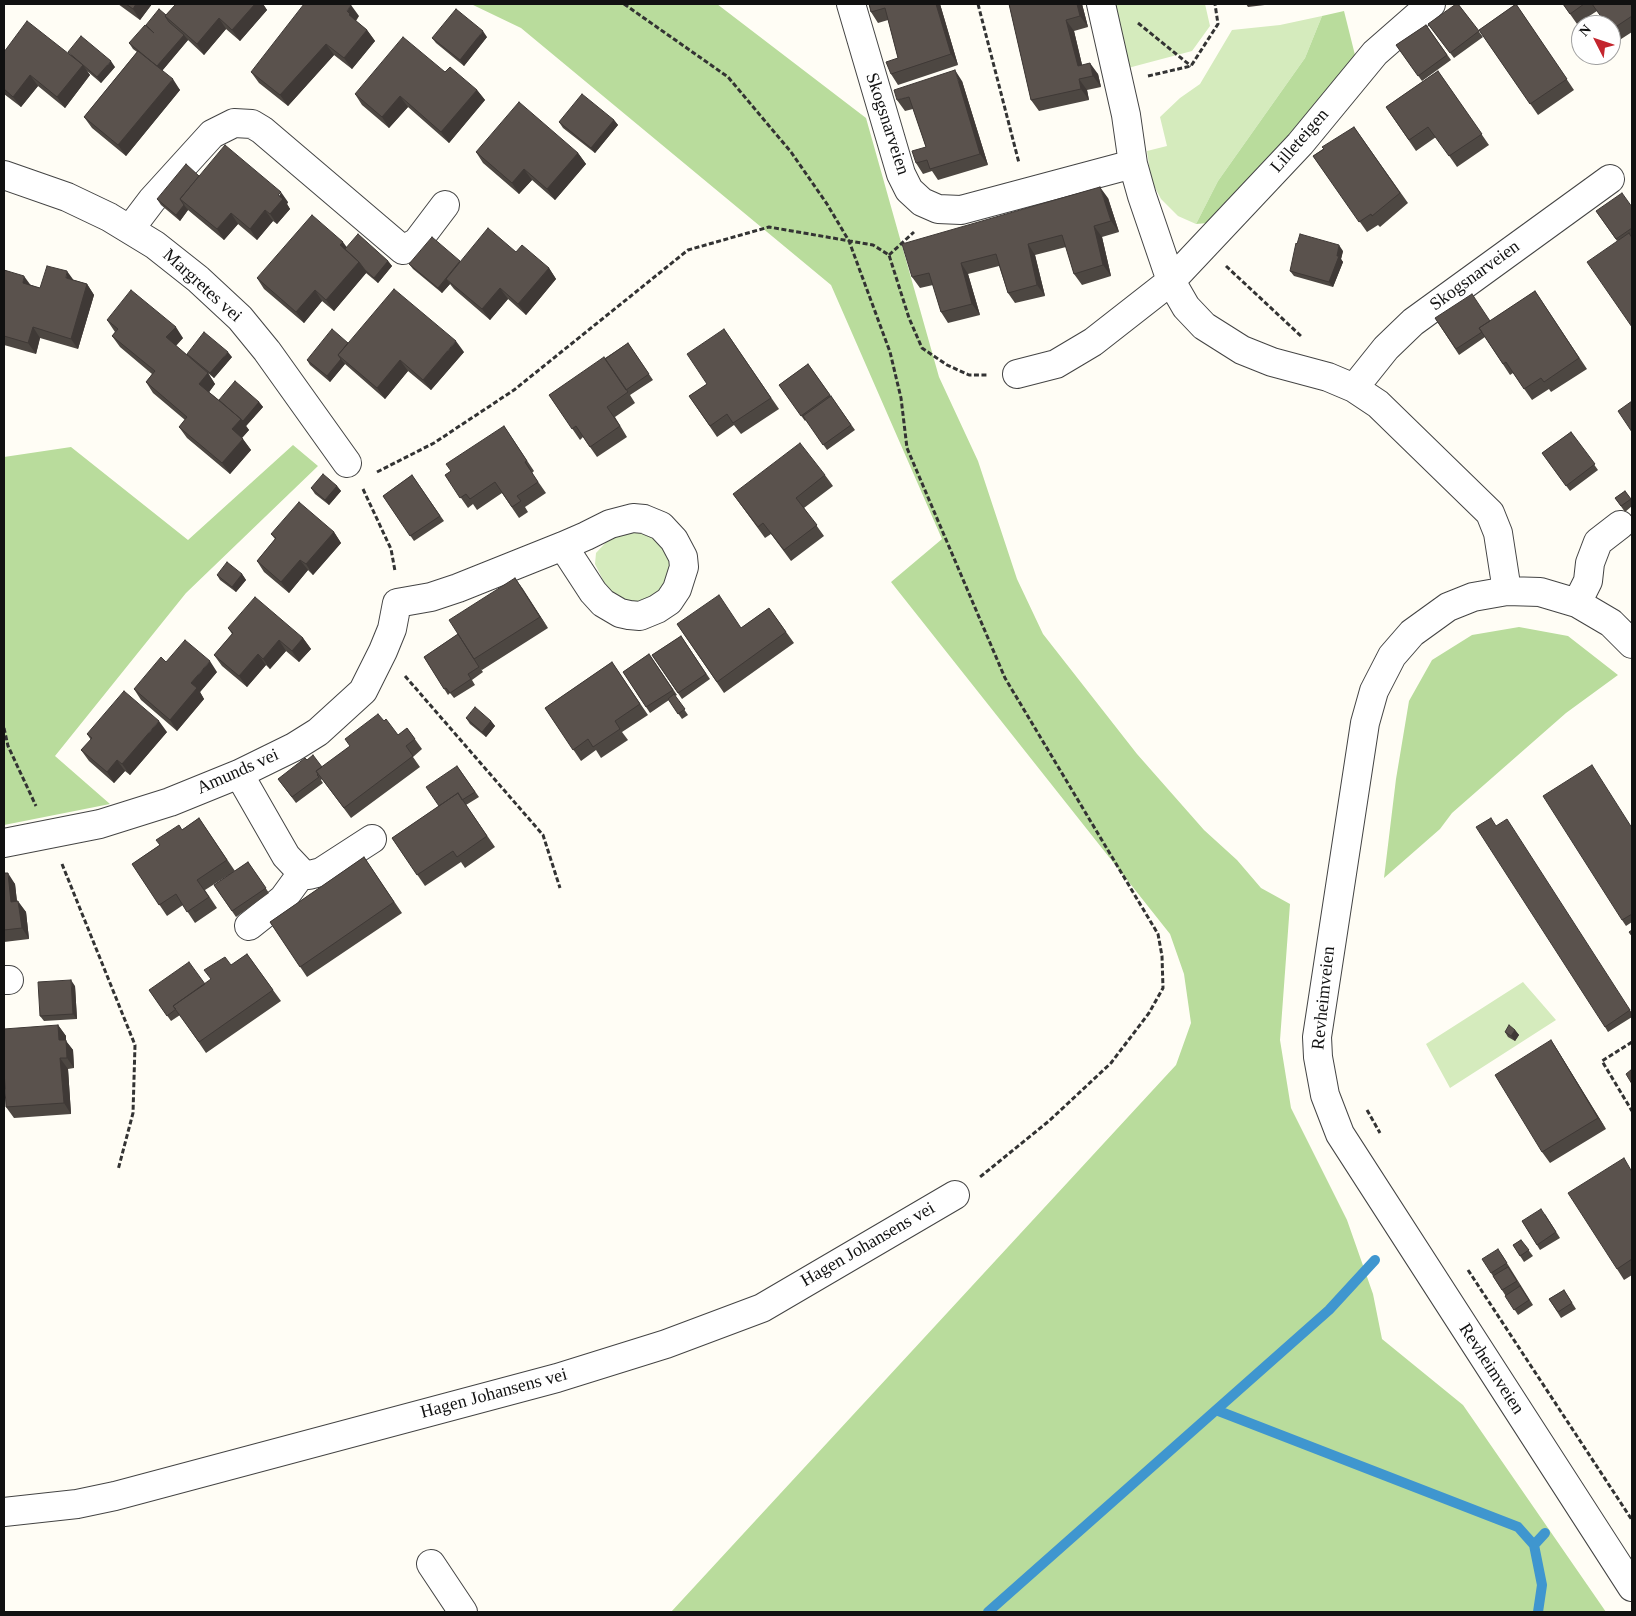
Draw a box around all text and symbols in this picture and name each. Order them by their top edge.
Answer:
north arrow [1571,15,1621,65]
text: N [1576,22,1594,39]
street label: Skogsnarveien [860,70,914,178]
street label: Lilleteigen [1266,104,1334,178]
street label: Skogsnarveien [1426,236,1524,316]
street label: Margretes vei [158,245,246,327]
street label: Amunds vei [194,744,282,800]
street label: Revheimveien [1308,945,1340,1051]
street label: Hagen Johansens vei [797,1198,939,1292]
street label: Revheimveien [1454,1320,1528,1418]
street label: Hagen Johansens vei [418,1364,570,1424]

